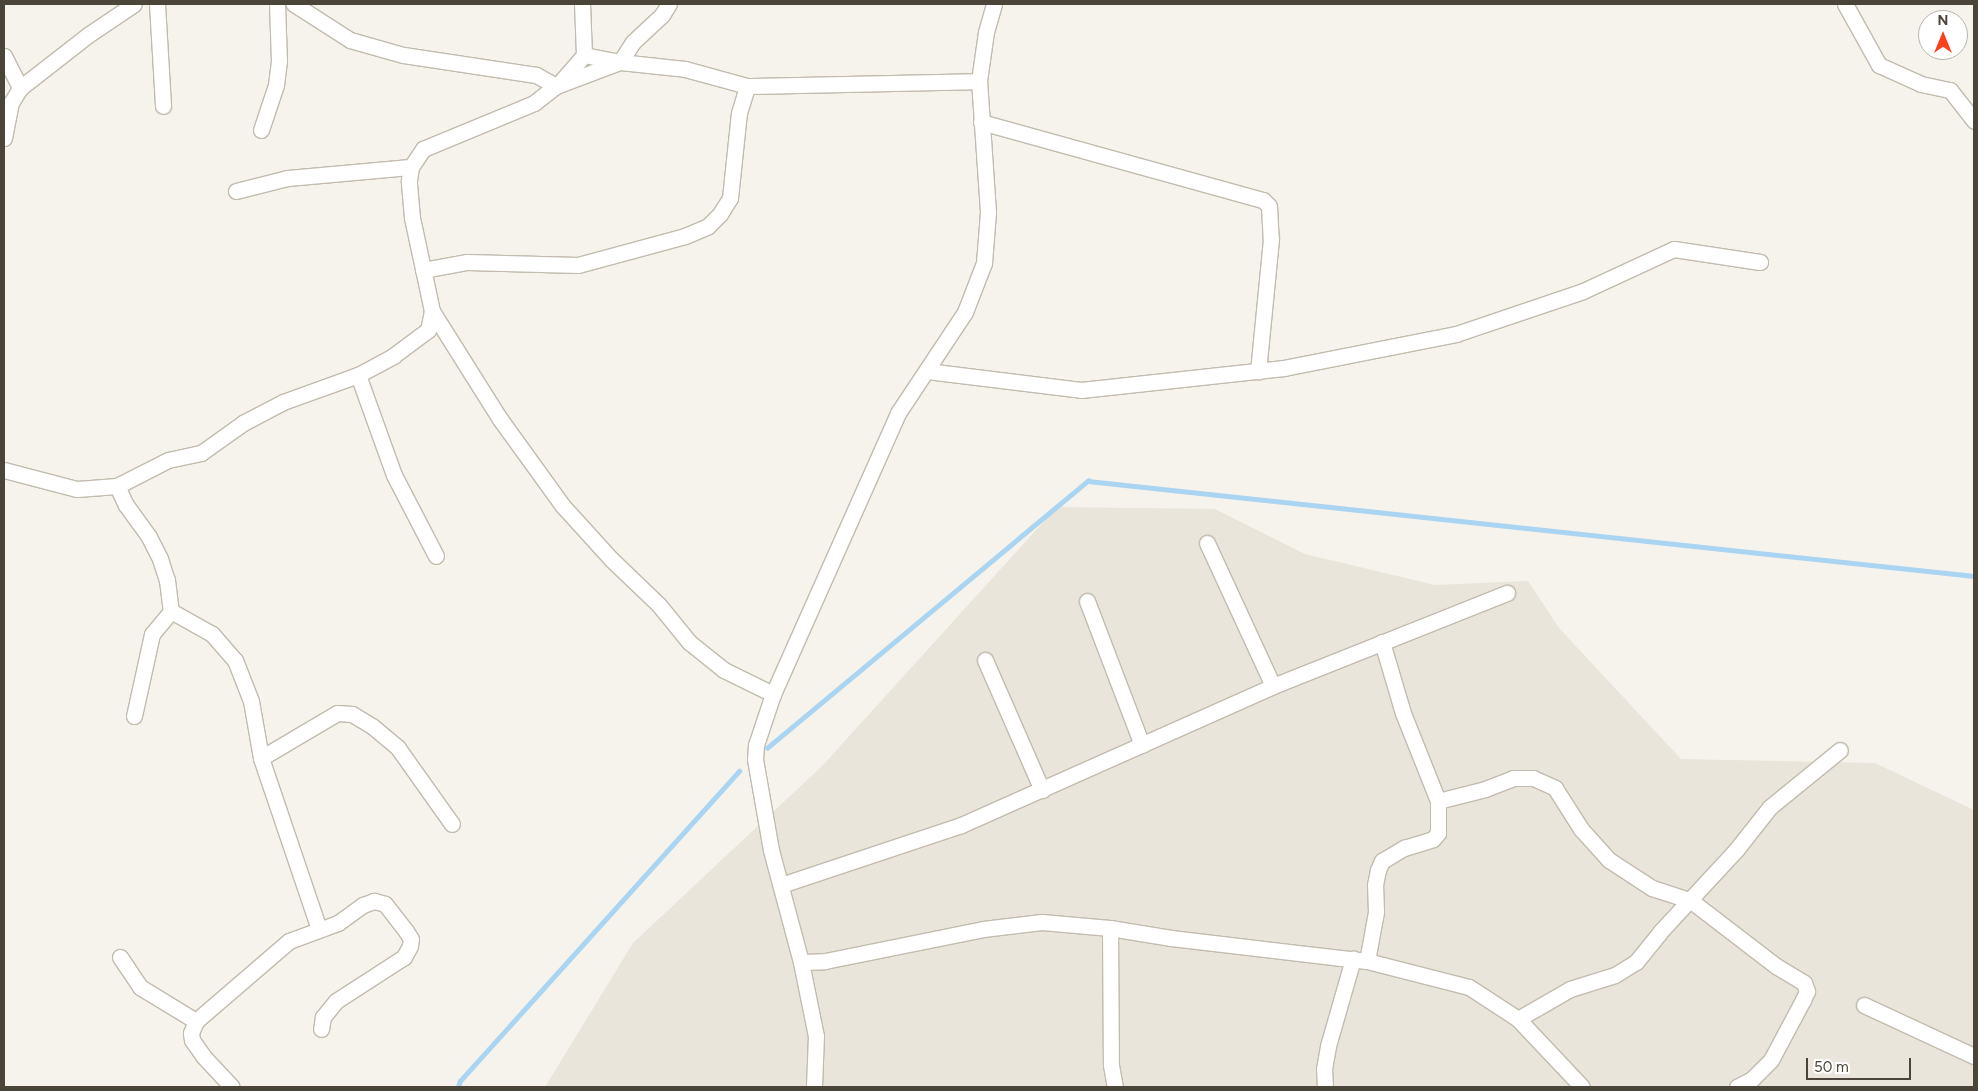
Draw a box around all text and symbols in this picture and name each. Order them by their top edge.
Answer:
north arrow [1918,10,1968,60]
text: N [1938,12,1948,29]
scale bar [1808,1048,1913,1080]
text: 50 m [1814,1058,1849,1076]

